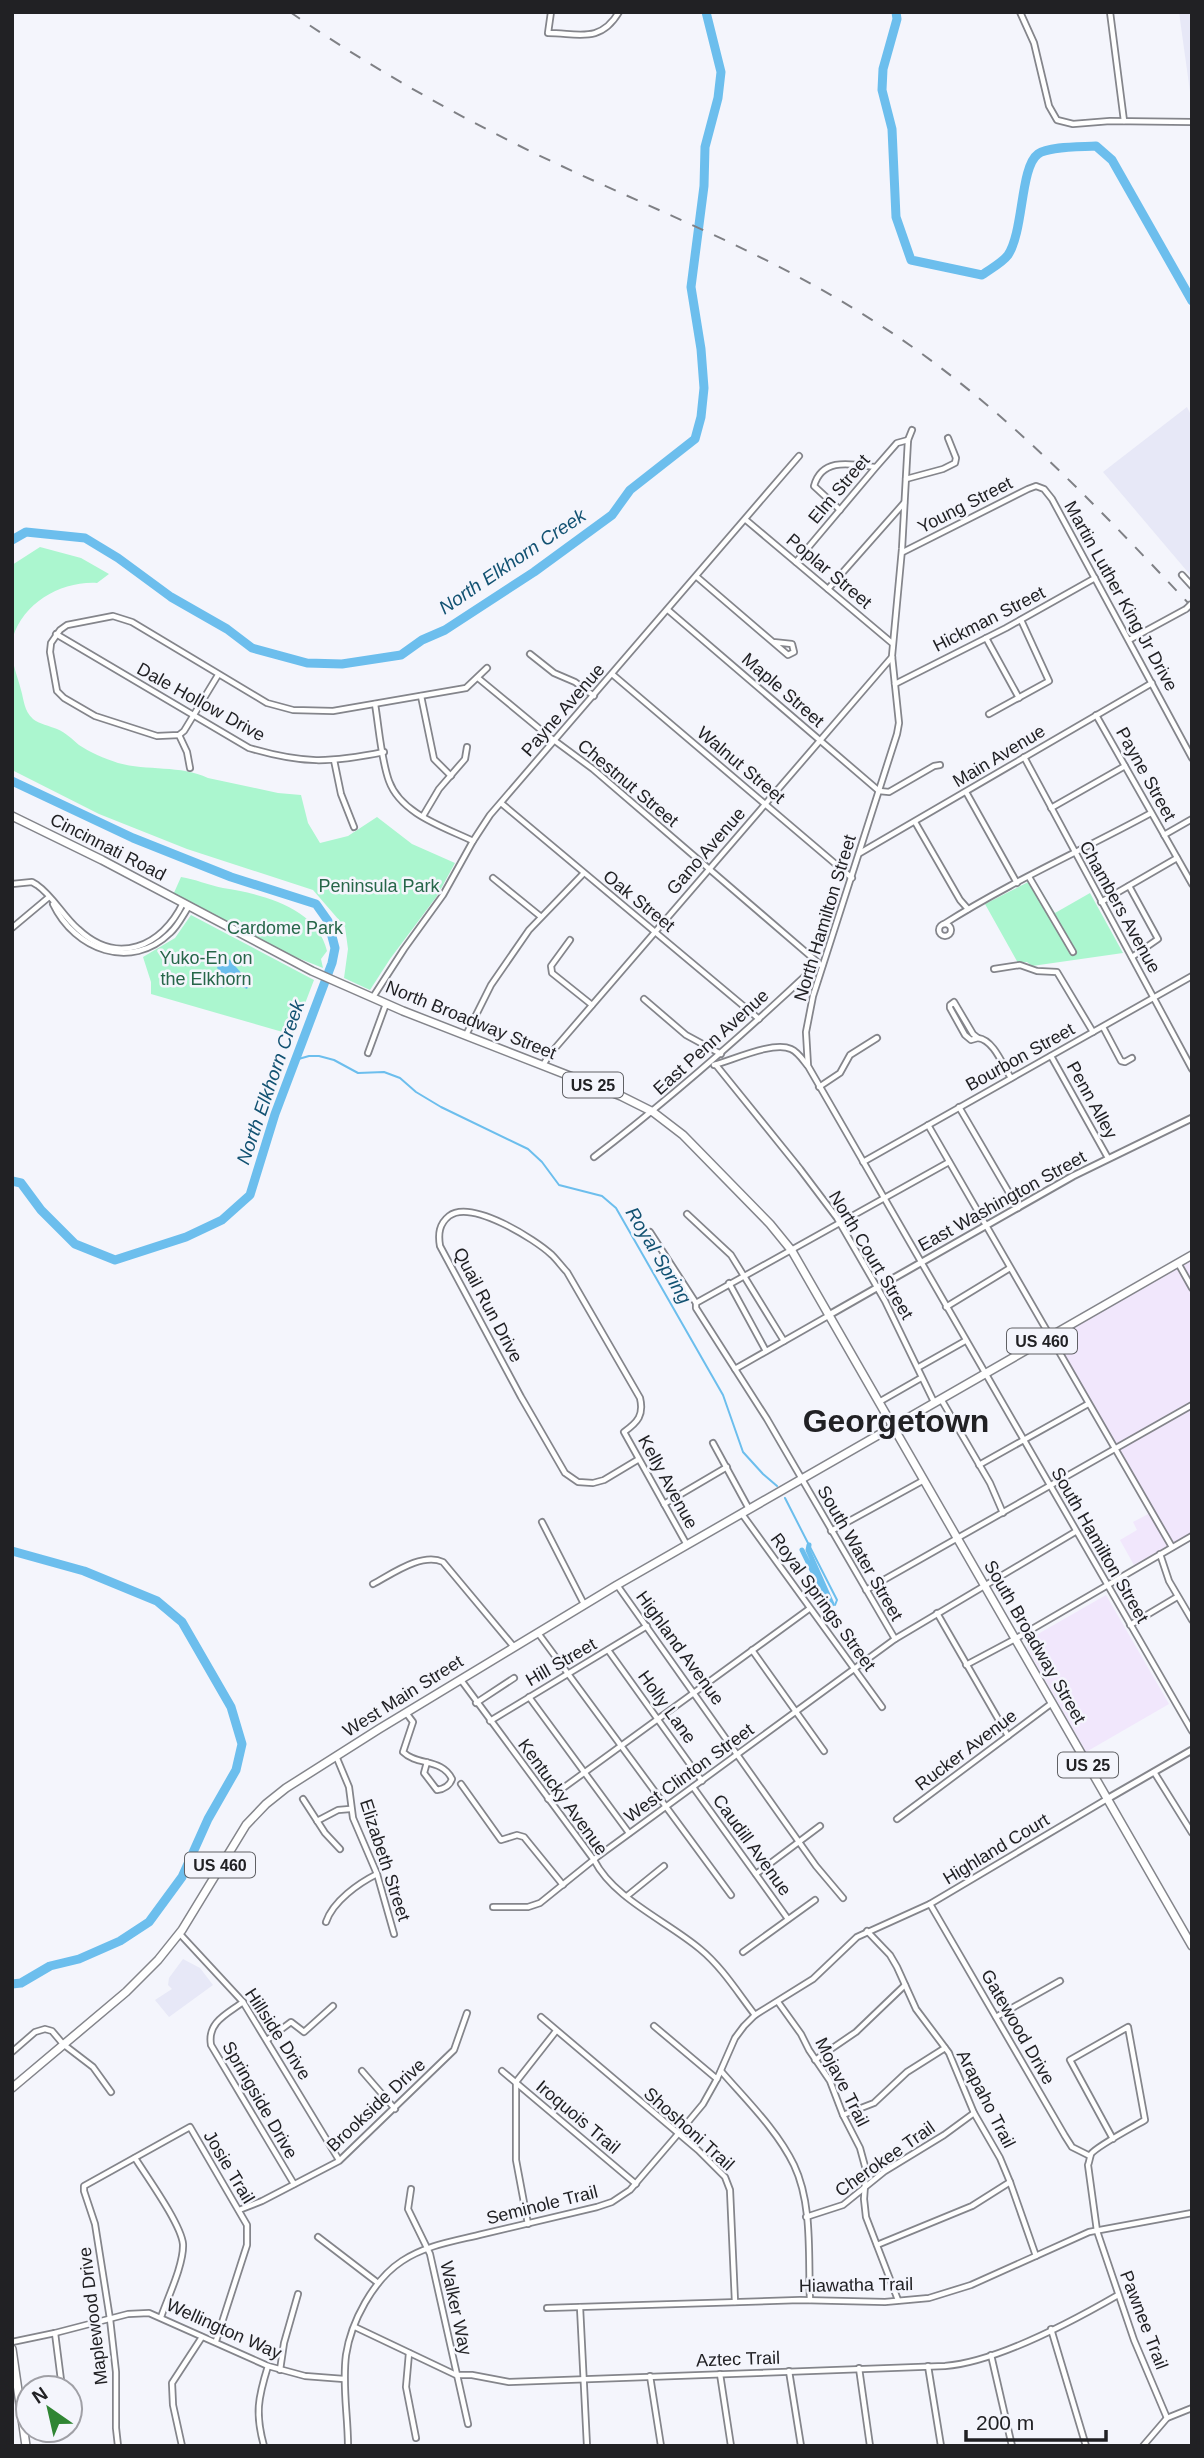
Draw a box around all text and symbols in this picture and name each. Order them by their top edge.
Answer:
street label: Elm Street [804,450,874,528]
street label: Young Street [914,473,1016,537]
street label: Martin Luther King Jr Drive [1060,498,1182,694]
water label: North Elkhorn Creek [435,504,591,618]
street label: Poplar Street [782,530,876,612]
street label: Hickman Street [930,582,1048,656]
street label: Maple Street [738,649,828,731]
street label: Dale Hollow Drive [134,659,268,745]
street label: Payne Avenue [517,660,609,760]
street label: Main Avenue [949,721,1049,791]
street label: Walnut Street [693,723,789,807]
street label: Payne Street [1112,724,1180,824]
street label: Chestnut Street [574,735,682,831]
street label: Gano Avenue [663,803,749,899]
street label: Cincinnati Road [47,809,169,885]
street label: North Hamilton Street [790,832,860,1004]
street label: Chambers Avenue [1075,838,1165,976]
street label: Oak Street [599,866,679,936]
park label: Peninsula Park [318,876,441,896]
park label: Cardome Park [227,918,344,938]
park label: Yuko-En on the Elkhorn [159,948,253,989]
street label: North Broadway Street [383,977,559,1063]
street label: East Penn Avenue [649,985,773,1099]
water label: North Elkhorn Creek [233,996,309,1167]
street label: Bourbon Street [962,1019,1078,1095]
street label: Penn Alley [1063,1058,1121,1142]
road number: US 25 [563,1072,623,1098]
street label: East Washington Street [915,1147,1089,1255]
street label: North Court Street [825,1187,917,1323]
water label: Royal Spring [622,1203,696,1308]
street label: Quail Run Drive [449,1244,527,1366]
road number: US 460 [1007,1329,1077,1354]
district label: Georgetown [803,1403,989,1439]
street label: Kelly Avenue [634,1432,702,1532]
street label: South Hamilton Street [1047,1464,1153,1626]
street label: South Water Street [813,1482,907,1624]
street label: Royal Springs Street [766,1529,880,1675]
street label: South Broadway Street [980,1557,1090,1727]
street label: Highland Avenue [632,1587,728,1709]
street label: Hill Street [522,1634,600,1690]
street label: West Main Street [339,1651,467,1741]
street label: Holly Lane [634,1667,700,1747]
street label: Rucker Avenue [911,1705,1021,1795]
street label: West Clinton Street [621,1719,757,1827]
street label: Kentucky Avenue [514,1735,612,1859]
road number: US 25 [1058,1752,1118,1778]
street label: Caudill Avenue [709,1791,795,1899]
street label: Elizabeth Street [356,1796,414,1924]
street label: Highland Court [939,1810,1053,1888]
road number: US 460 [185,1853,255,1878]
street label: Gatewood Drive [977,1966,1059,2088]
street label: Hillside Drive [241,1985,315,2083]
street label: Mojave Trail [811,2034,873,2130]
street label: Springside Drive [218,2038,302,2162]
street label: Arapaho Trail [953,2047,1019,2151]
street label: Brookside Drive [323,2054,429,2156]
street label: Iroquois Trail [532,2076,624,2158]
street label: Shoshoni Trail [640,2083,738,2175]
street label: Cherokee Trail [831,2117,939,2201]
street label: Josie Trail [200,2127,258,2207]
street label: Seminole Trail [484,2182,600,2228]
street label: Maplewood Drive [75,2246,111,2386]
street label: Walker Way [436,2259,476,2357]
street label: Pawnee Trail [1116,2268,1172,2372]
street label: Hiawatha Trail [799,2274,913,2296]
street label: Wellington Way [163,2295,285,2363]
street label: Aztec Trail [696,2348,780,2370]
north arrow [14,2374,84,2444]
text: N [28,2383,51,2408]
scale bar [966,2398,1106,2442]
text: 200 m [976,2411,1034,2434]

